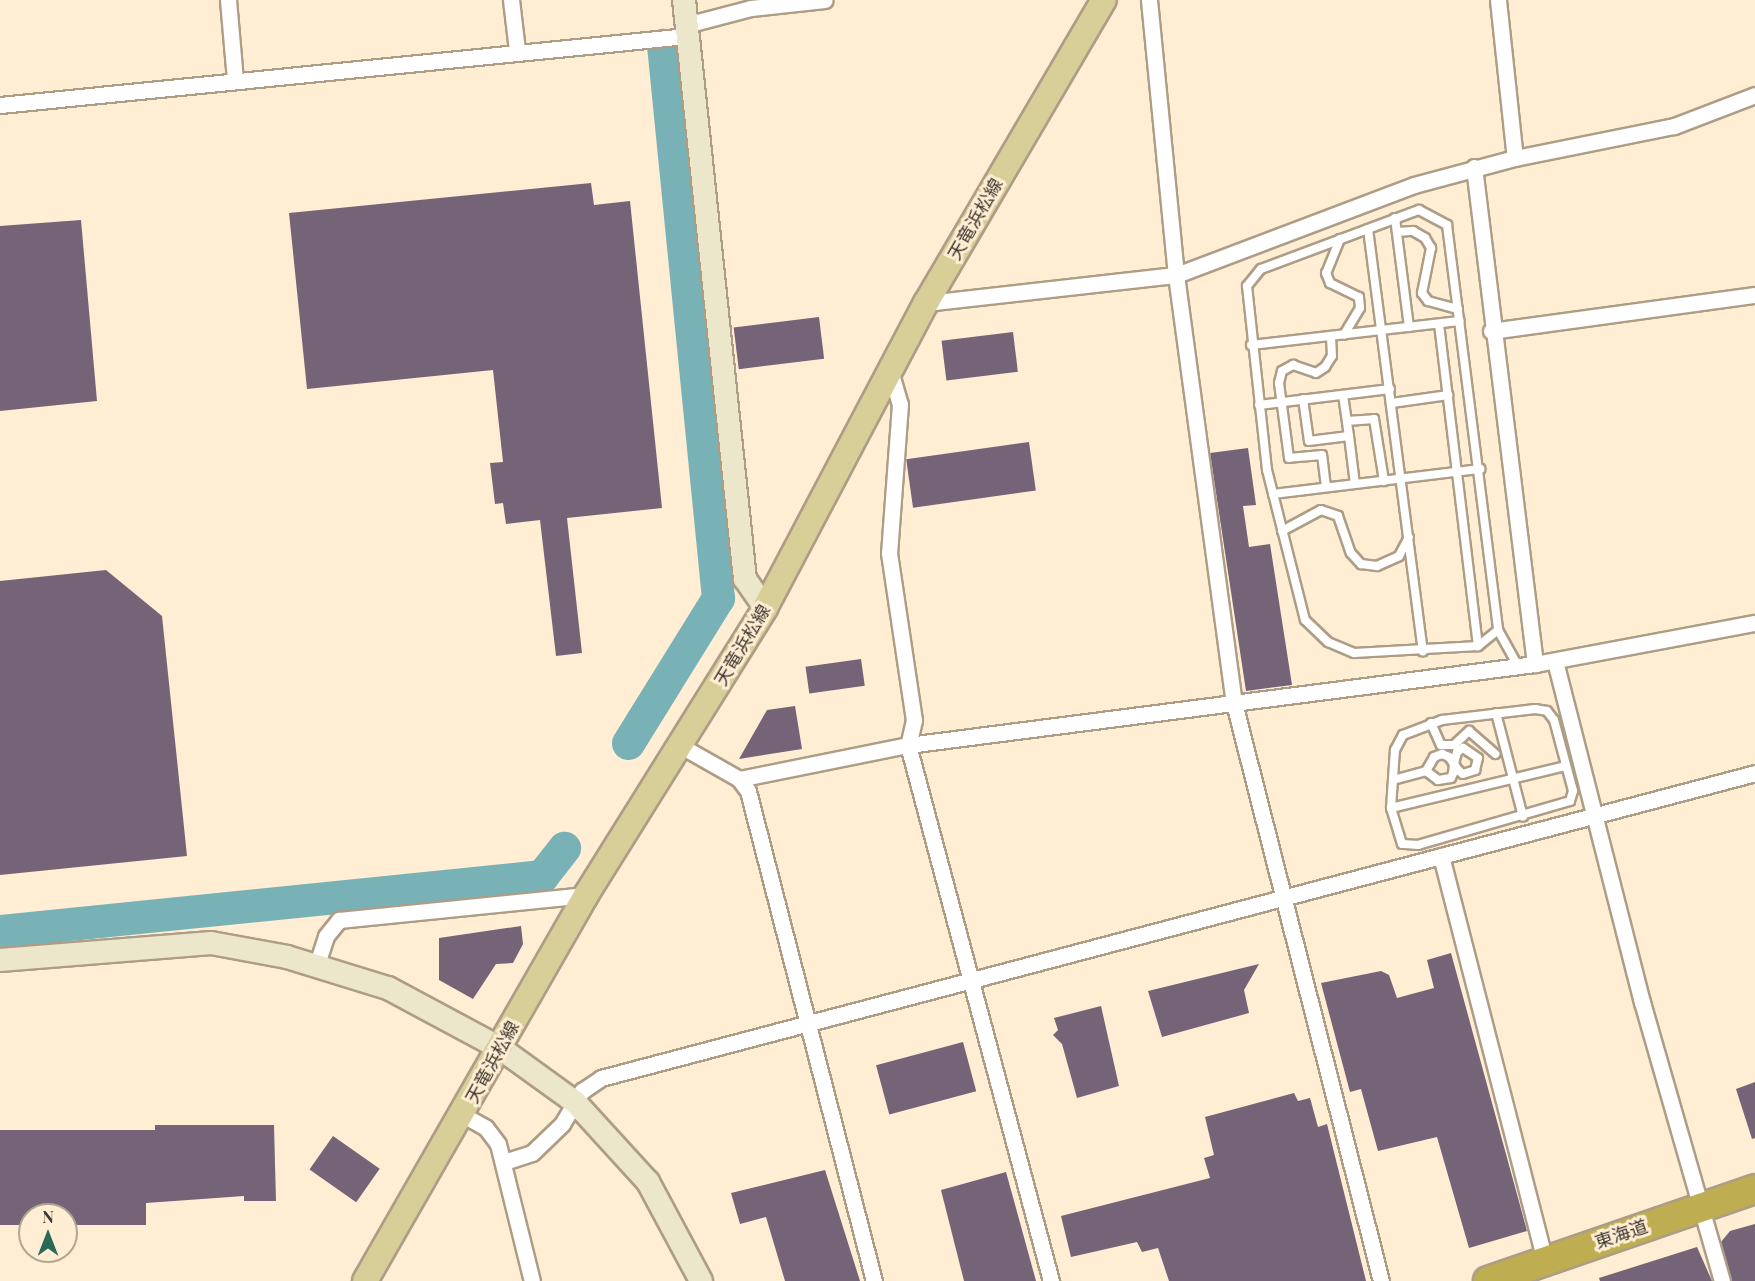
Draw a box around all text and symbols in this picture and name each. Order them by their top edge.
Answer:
street label: 天竜浜松線 [943,175,1007,263]
street label: 天竜浜松線 [710,601,774,689]
street label: 天竜浜松線 [461,1017,523,1107]
north arrow [18,1203,78,1263]
text: N [42,1206,54,1227]
street label: 東海道 [1592,1215,1650,1253]

